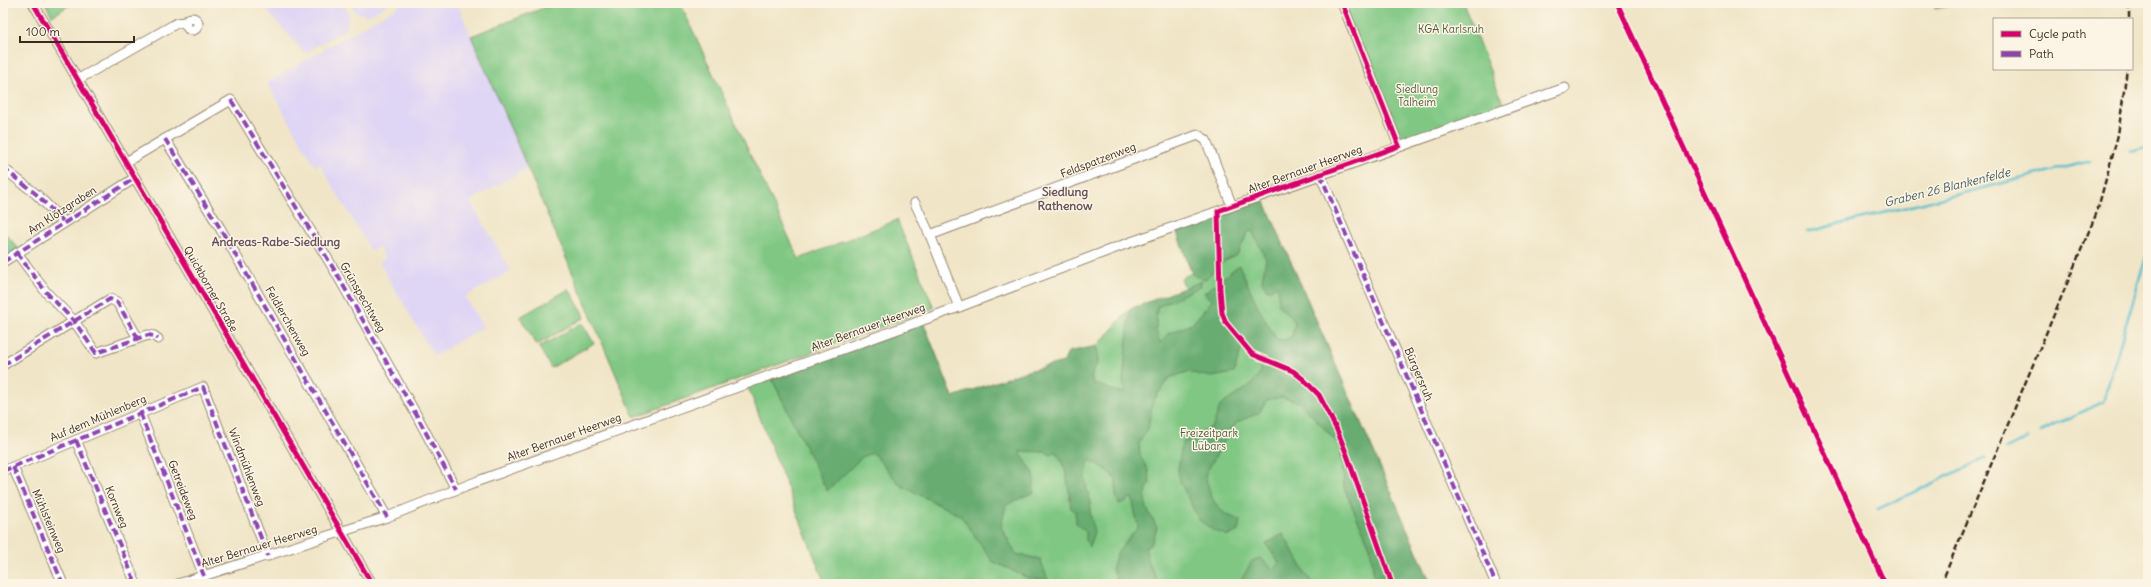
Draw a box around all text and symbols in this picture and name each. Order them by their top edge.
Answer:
scale bar [20,18,134,44]
legend [1993,18,2133,70]
park label: KGA Karlsruh [1418,22,1484,36]
text: 100 m [26,24,60,39]
text: Cycle path [2029,26,2086,41]
text: Path [2029,46,2054,61]
park label: Siedlung Talheim [1396,82,1438,109]
street label: Feldspatzenweg [1058,139,1138,181]
street label: Alter Bernauer Heerweg [1246,142,1364,196]
water label: Graben 26 Blankenfelde [1882,164,2013,210]
street label: Am Klötzgraben [25,183,99,237]
district label: Siedlung Rathenow [1038,184,1093,213]
district label: Andreas-Rabe-Siedlung [212,234,341,250]
street label: Quickborner Straße [181,244,241,334]
street label: Grünspechtweg [337,259,389,335]
street label: Feldlerchenweg [262,284,314,358]
street label: Alter Bernauer Heerweg [809,300,927,354]
street label: Bürgersruh [1401,345,1437,403]
street label: Auf dem Mühlenberg [48,391,148,445]
street label: Alter Bernauer Heerweg [505,410,623,464]
street label: Windmühlenweg [226,426,268,508]
park label: Freizeitpark Lübars [1180,426,1238,453]
street label: Getreideweg [165,458,201,522]
street label: Kornweg [102,484,132,530]
street label: Mühlsteinweg [29,487,69,555]
street label: Alter Bernauer Heerweg [199,522,319,570]

